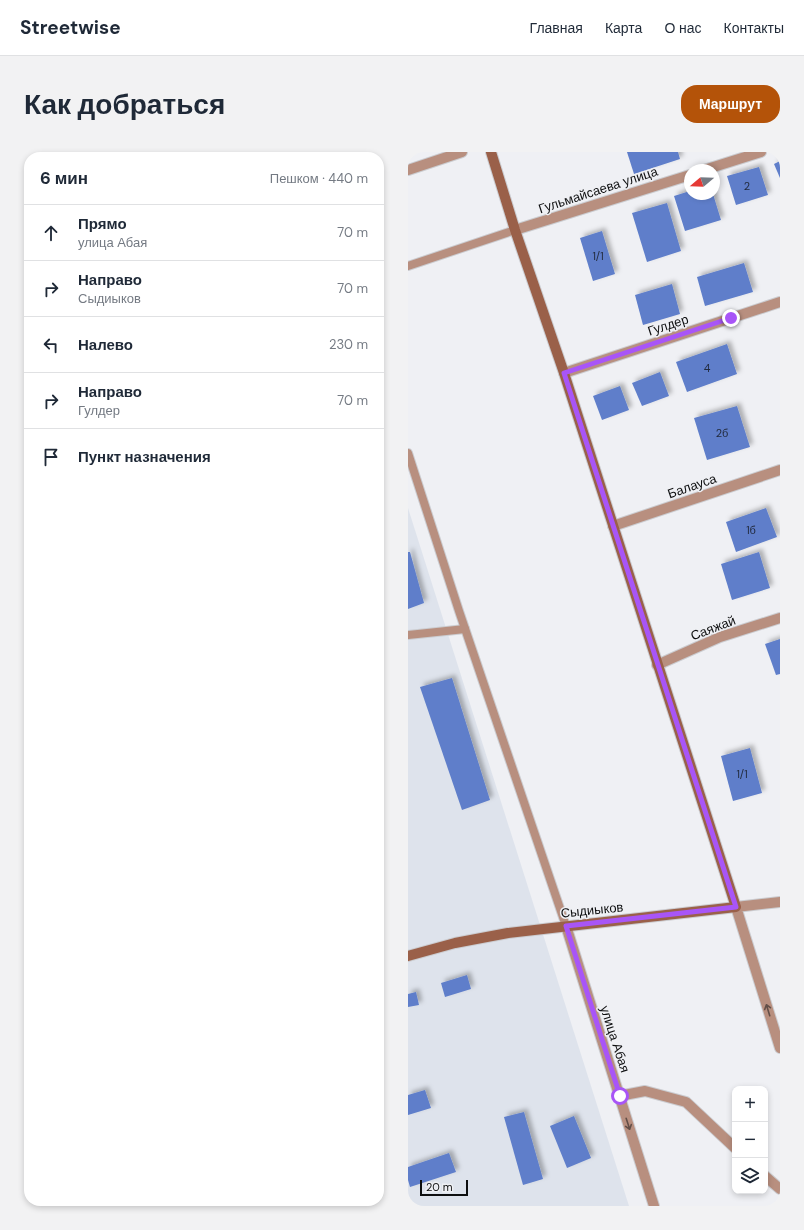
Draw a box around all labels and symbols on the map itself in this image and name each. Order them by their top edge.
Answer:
street label: Гульмайсаева улица [536,162,660,217]
north arrow [684,164,720,200]
house number: 2 [744,179,750,193]
house number: 1/1 [592,249,604,263]
route end [722,309,740,327]
street label: Гулдер [645,310,691,340]
house number: 4 [704,361,711,375]
house number: 2б [716,426,728,440]
street label: Балауса [665,469,719,502]
house number: 1б [746,523,756,537]
street label: Саяжай [688,612,738,644]
house number: 1/1 [736,767,748,781]
street label: Сыдиыков [560,898,624,922]
street label: улица Абая [596,1003,634,1075]
one-way arrow [764,1004,771,1017]
route start [611,1087,629,1105]
one-way arrow [625,1117,632,1130]
scale bar [420,1178,468,1197]

